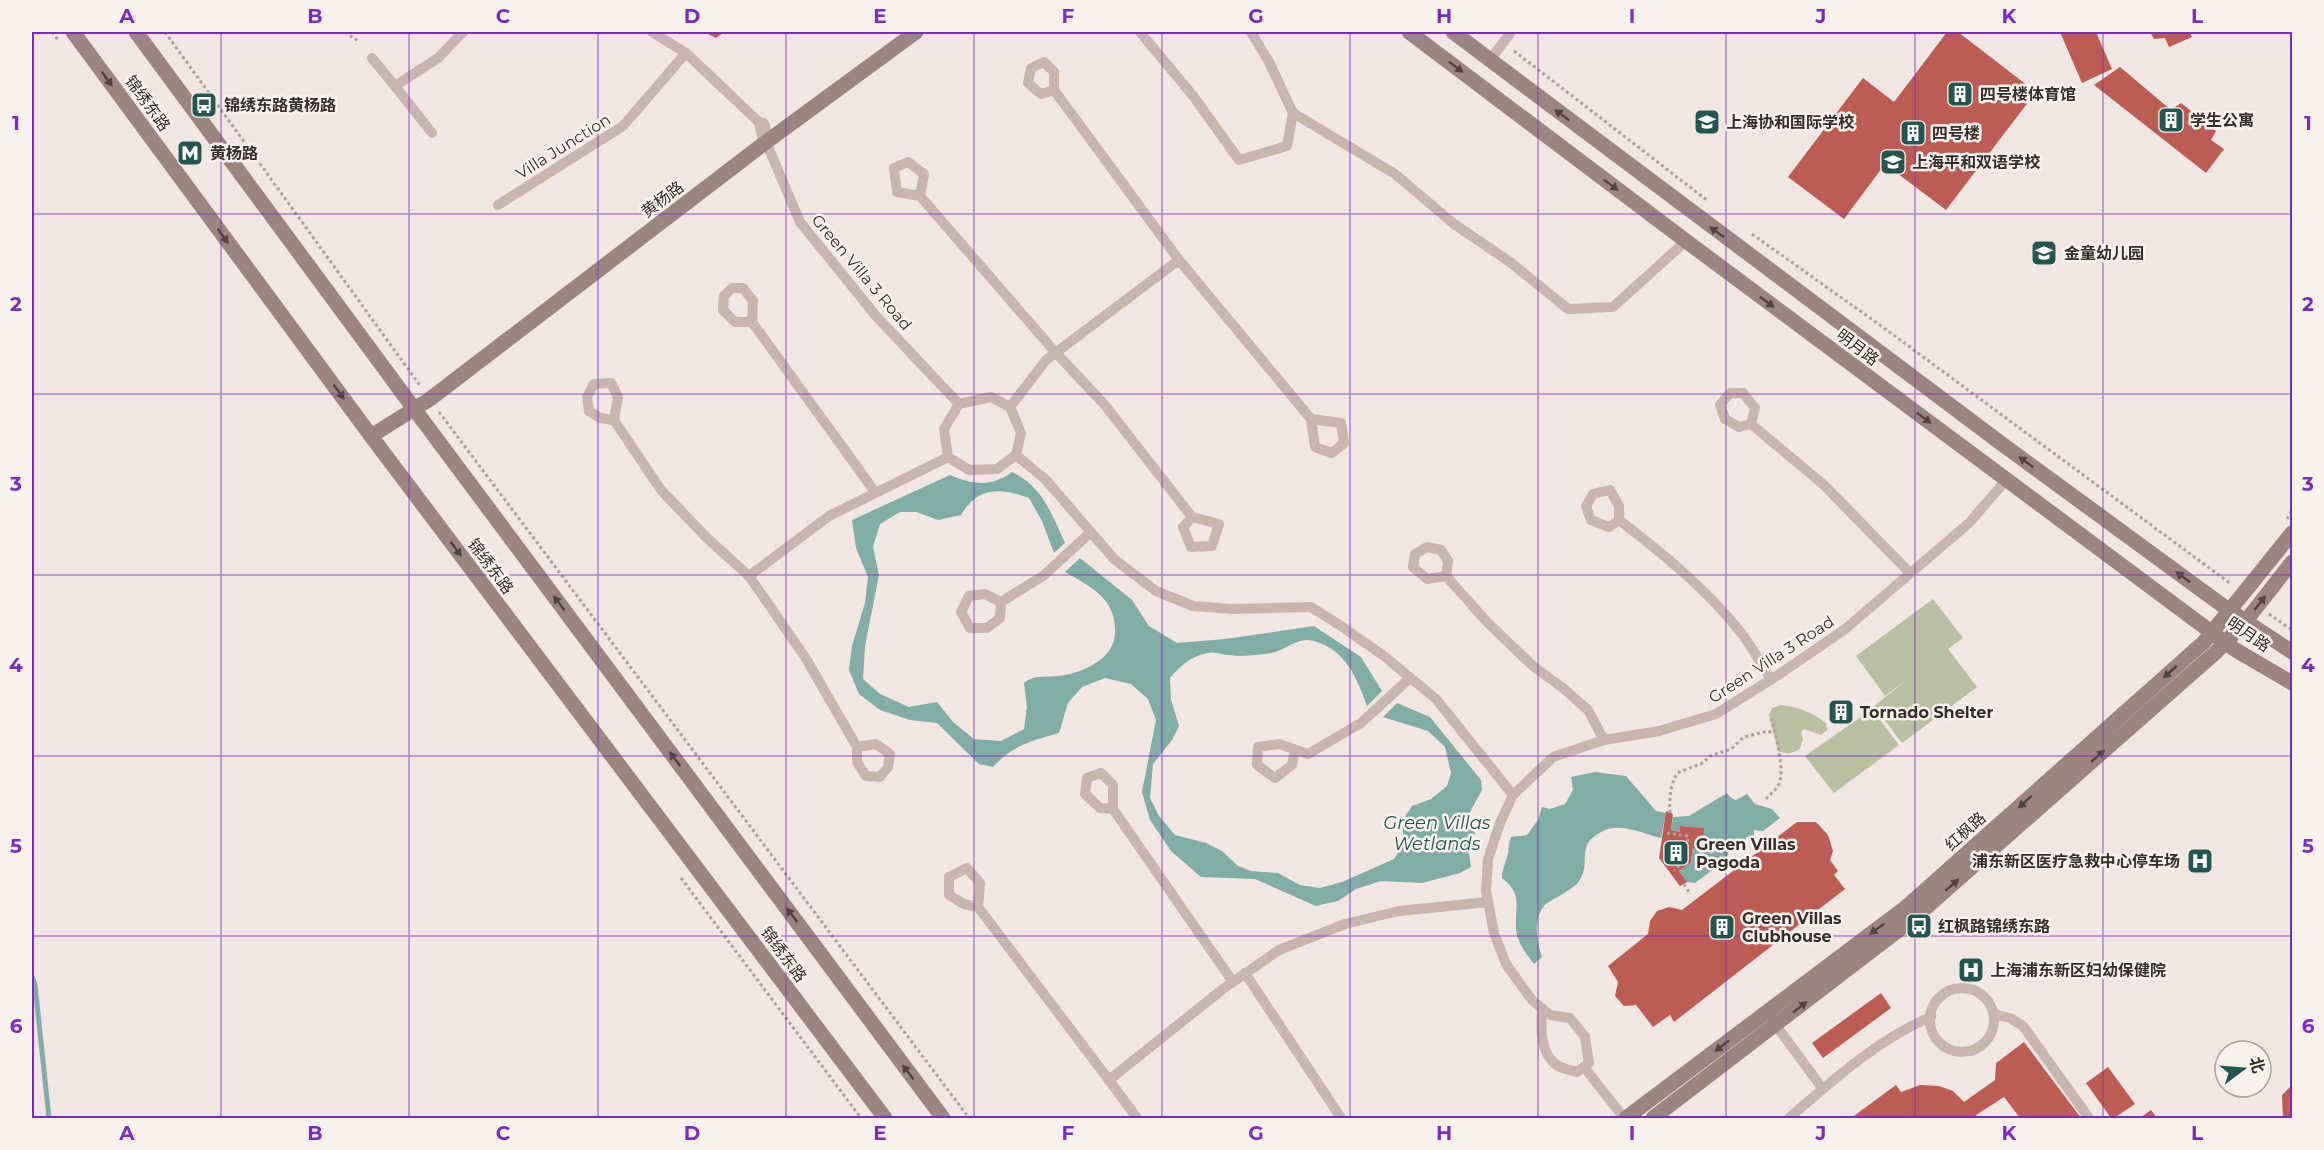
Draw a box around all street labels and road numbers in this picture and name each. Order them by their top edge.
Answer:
street label: 锦绣东路 [121,72,174,135]
street label: Villa Junction [513,110,614,183]
street label: 黄杨路 [637,177,687,221]
street label: Green Villa 3 Road [808,211,916,334]
street label: 明月路 [1833,325,1883,369]
street label: 锦绣东路 [464,535,517,598]
street label: Green Villa 3 Road [1705,612,1837,707]
street label: 明月路 [2224,613,2274,656]
street label: 红枫路 [1941,808,1990,854]
street label: 锦绣东路 [757,923,810,986]

